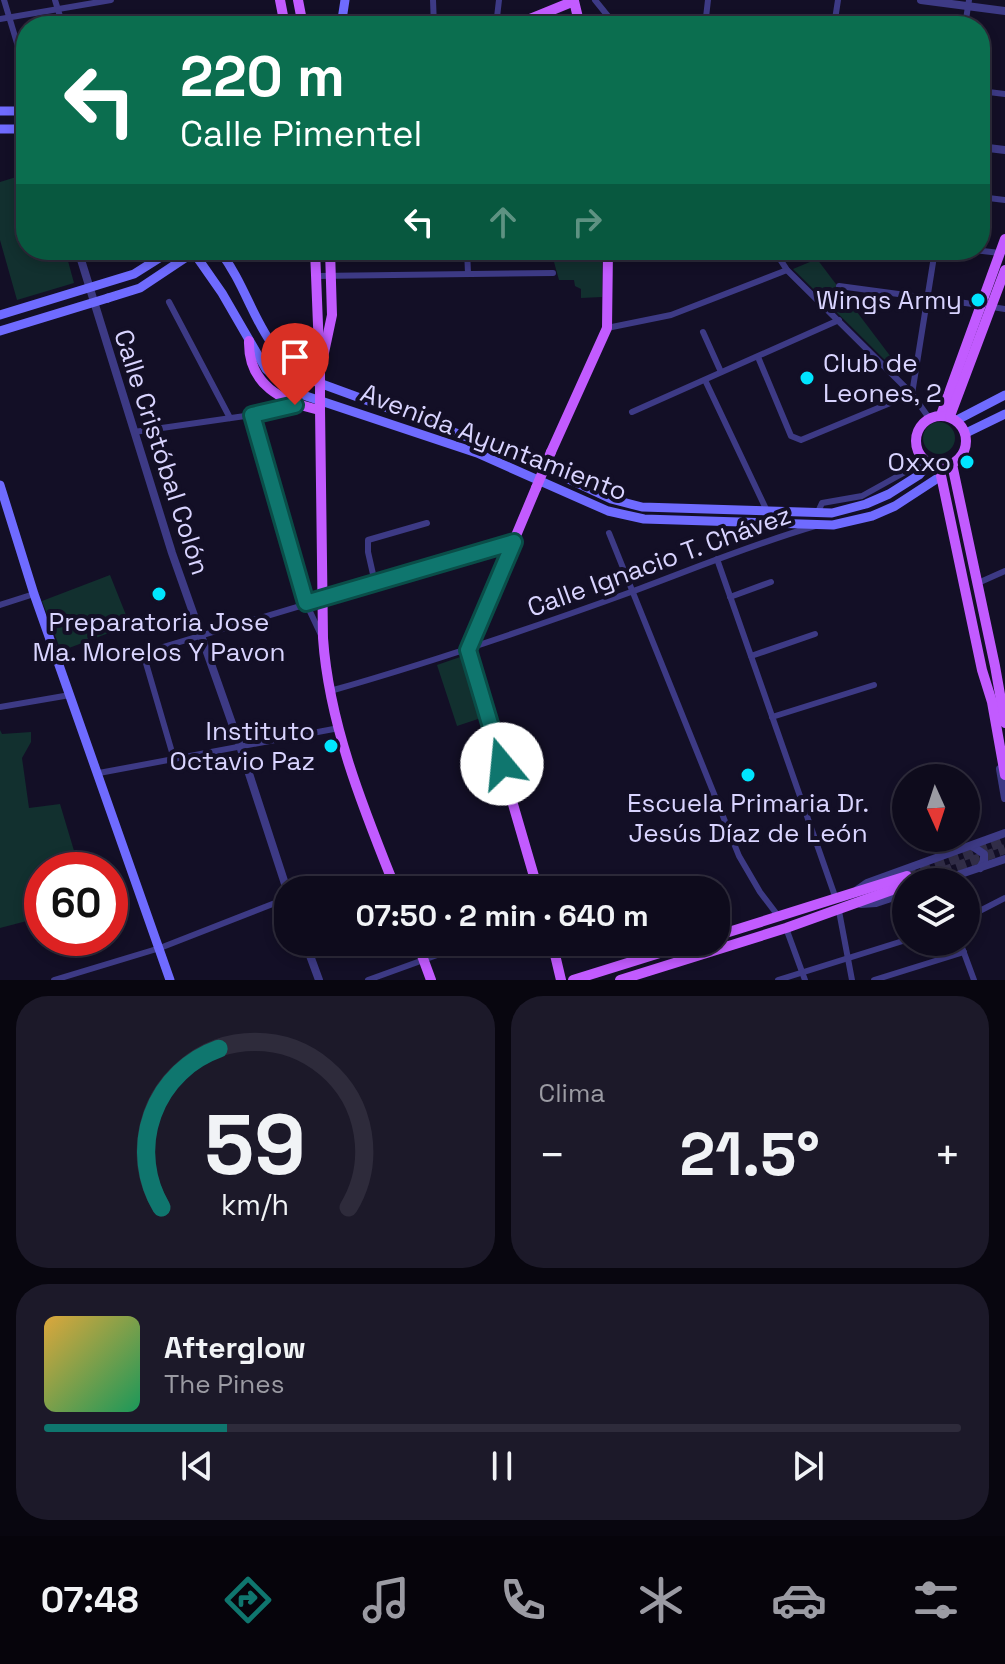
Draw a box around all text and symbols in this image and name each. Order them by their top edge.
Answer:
text: 220 m [180,41,345,112]
icon: left [48,48,152,152]
text: Calle Pimentel [180,111,422,157]
icon: left [397,200,441,244]
icon: ahead [481,200,525,244]
icon: right [565,200,609,244]
place label: Wings Army [816,283,962,317]
marker: Wings Army [969,291,987,309]
pin [261,323,329,405]
street label: Calle Cristóbal Colón [106,325,218,579]
icon: arrive [273,335,317,379]
place label: Club de Leones, 2 [823,346,942,410]
marker: Club de Leones, 2 [798,369,816,387]
street label: Avenida Ayuntamiento [356,375,632,509]
place label: Oxxo [888,445,951,479]
marker: Oxxo [958,453,976,471]
street label: Calle Ignacio T. Chávez [523,497,795,625]
marker: Preparatoria Jose Ma. Morelos Y Pavon [150,585,168,603]
place label: Preparatoria Jose Ma. Morelos Y Pavon [33,605,285,669]
place label: Instituto Octavio Paz [169,714,315,778]
position arrow [460,722,544,806]
marker: Instituto Octavio Paz [322,737,340,755]
north arrow [892,764,980,852]
map controls [892,764,980,956]
marker: Escuela Primaria Dr. Jesús Díaz de León [739,766,757,784]
place label: Escuela Primaria Dr. Jesús Díaz de León [627,786,869,850]
speed limit sign: 60 [24,852,128,956]
button: layers [892,868,980,956]
text: 07:50 · 2 min · 640 m [355,896,649,935]
text: Clima [539,1076,605,1110]
text: 59 [205,1092,306,1198]
text: 21.5° [680,1116,820,1193]
text: − [539,1127,566,1183]
text: + [934,1127,961,1183]
text: km/h [221,1187,289,1223]
text: Afterglow [164,1328,306,1367]
text: The Pines [164,1367,284,1401]
icon: previous [175,1444,219,1488]
icon: pause [480,1444,524,1488]
icon: next [786,1444,830,1488]
icon: directions [220,1572,276,1628]
icon: music [358,1572,414,1628]
icon: phone [495,1572,551,1628]
icon: climate [633,1572,689,1628]
icon: car [771,1572,827,1628]
icon: filters [908,1572,964,1628]
text: 07:48 [41,1577,139,1623]

